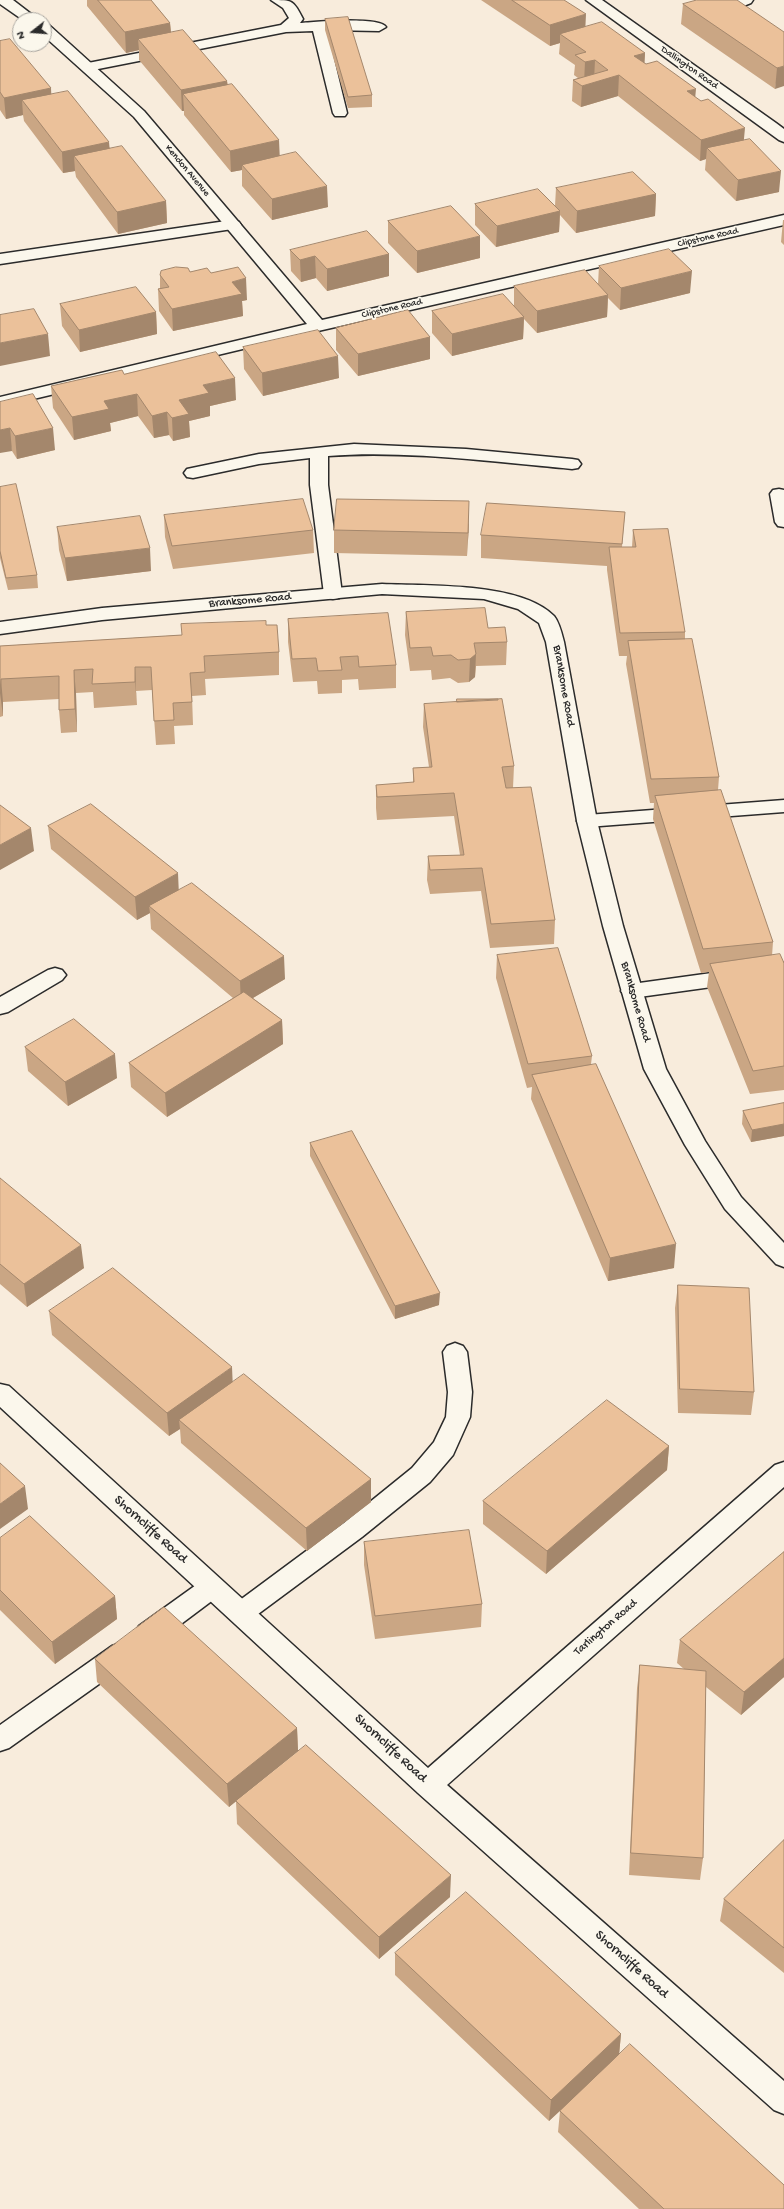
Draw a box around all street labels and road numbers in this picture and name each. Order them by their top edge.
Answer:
street label: Dallington Road [658,44,720,92]
street label: Kendon Avenue [162,143,212,199]
street label: Clipstone Road [677,225,739,251]
street label: Clipstone Road [361,296,423,322]
street label: Branksome Road [208,590,292,612]
street label: Branksome Road [549,644,577,728]
street label: Branksome Road [617,960,653,1044]
street label: Shorncliffe Road [110,1492,190,1568]
street label: Tarlington Road [571,1597,641,1659]
street label: Shorncliffe Road [350,1711,430,1787]
street label: Shorncliffe Road [591,1927,671,2003]

